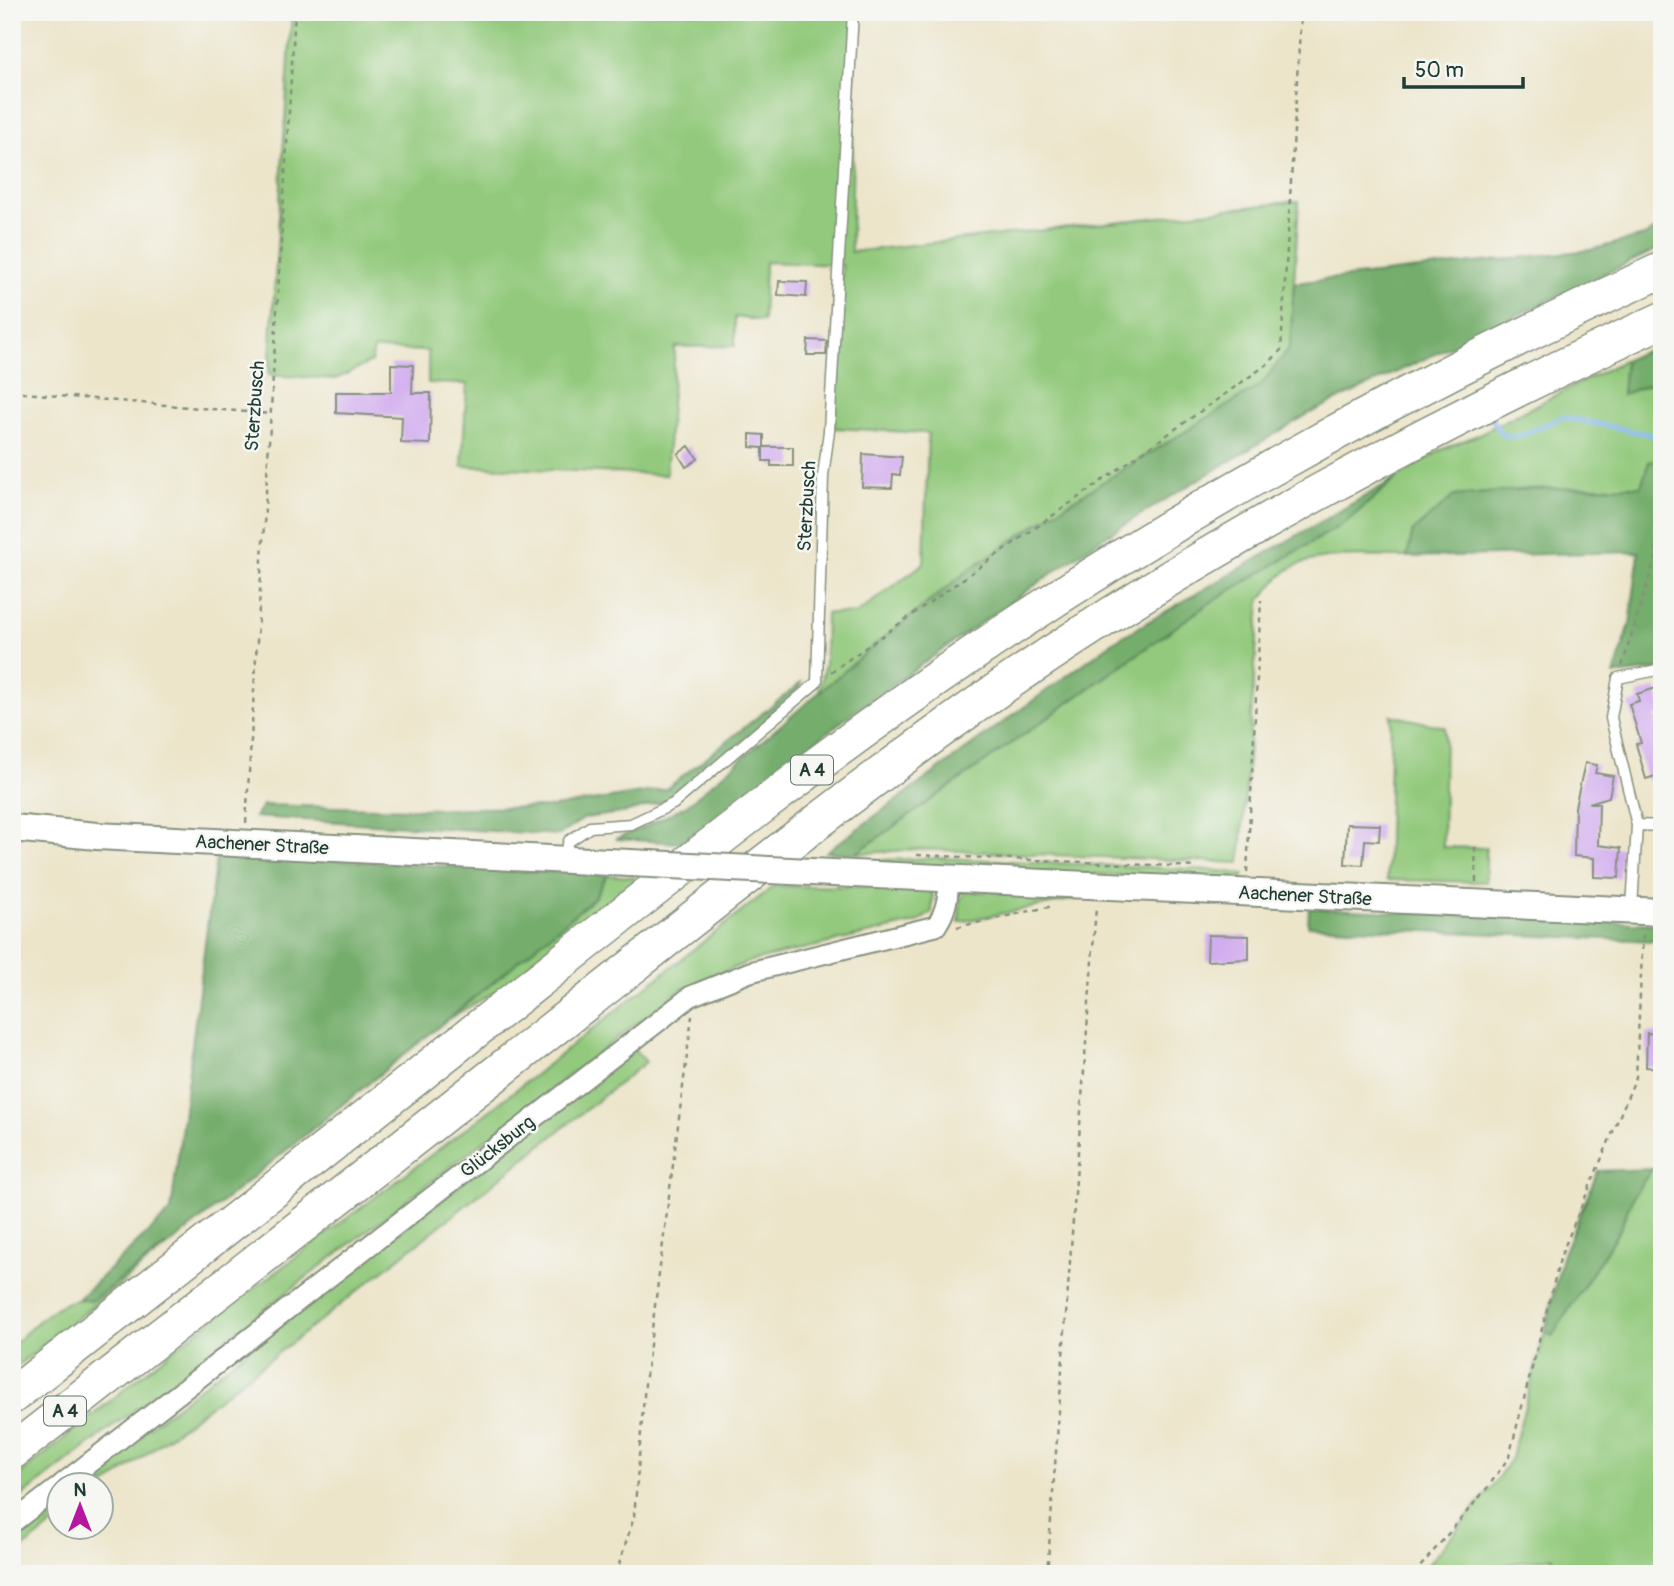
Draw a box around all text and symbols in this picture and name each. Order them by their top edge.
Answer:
scale bar [1404,46,1524,90]
text: 50 m [1415,57,1464,84]
street label: Sterzbusch [240,360,270,452]
street label: Sterzbusch [793,460,821,552]
road number: A 4 [791,756,833,784]
street label: Aachener Straße [194,830,330,861]
street label: Aachener Straße [1237,881,1373,912]
street label: Glücksburg [456,1110,540,1183]
road number: A 4 [44,1396,86,1426]
north arrow [46,1470,116,1540]
text: N [74,1478,87,1502]

